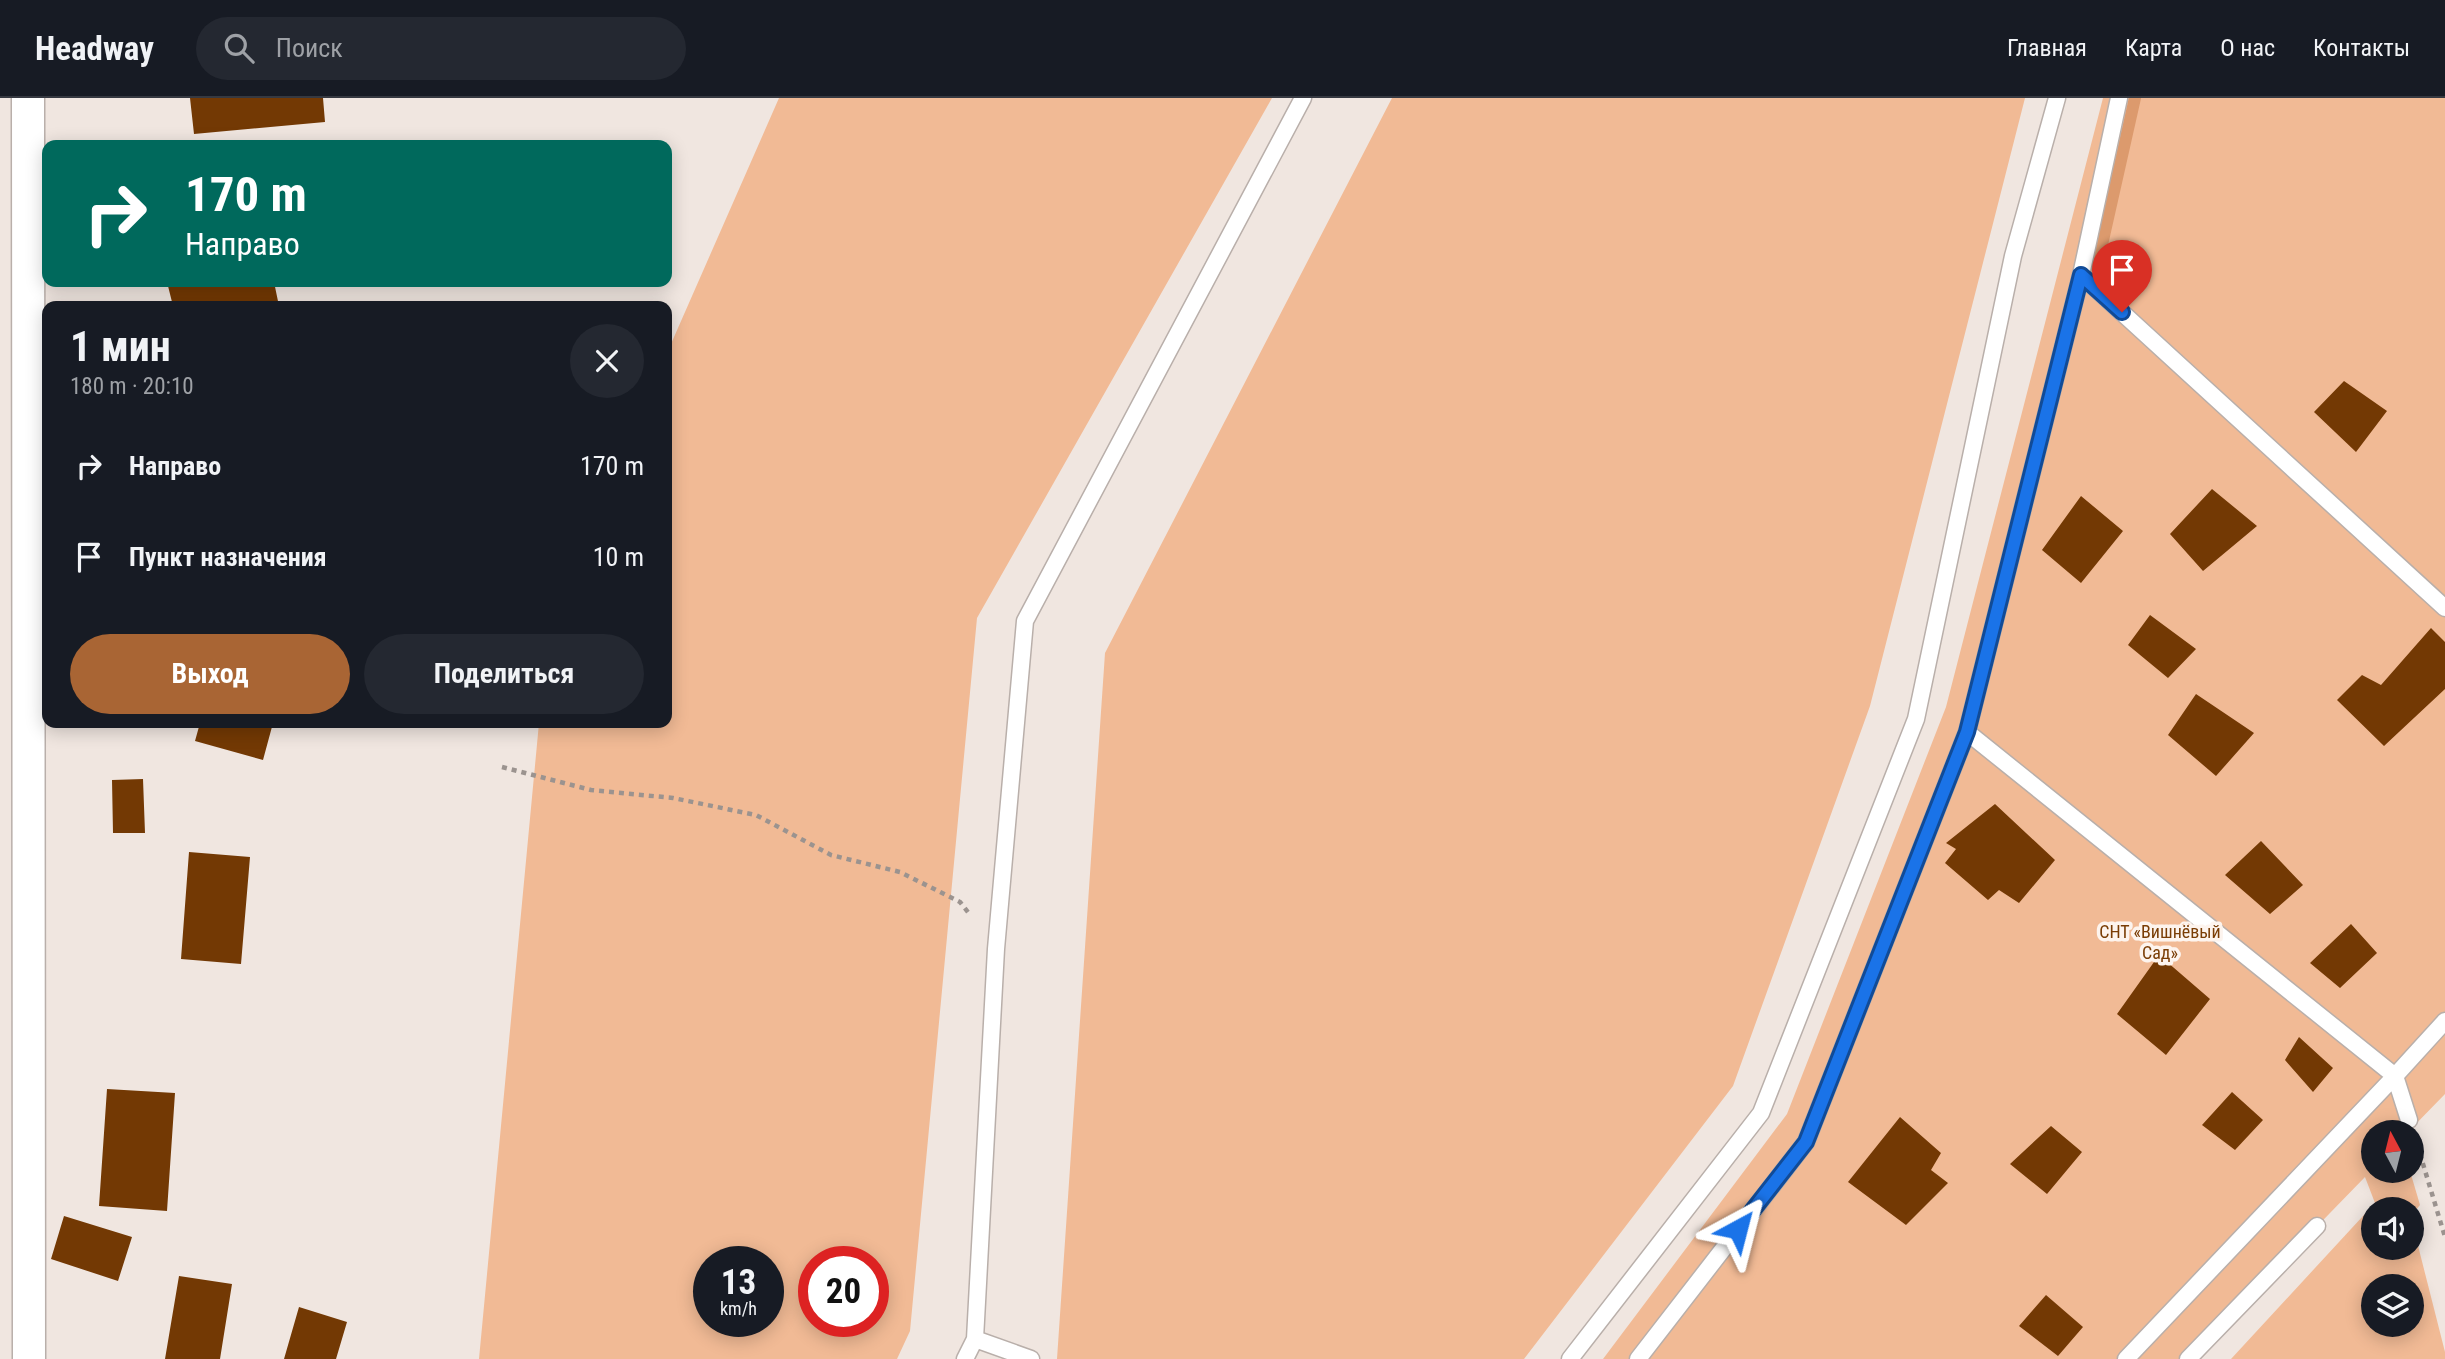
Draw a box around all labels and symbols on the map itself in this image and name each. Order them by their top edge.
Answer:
pin [2092,240,2152,312]
park label: СНТ «Вишнёвый Сад» [2099,921,2221,963]
north arrow [2361,1120,2424,1183]
position arrow [1701,1192,1775,1266]
speed limit sign: 20 [798,1246,889,1337]

